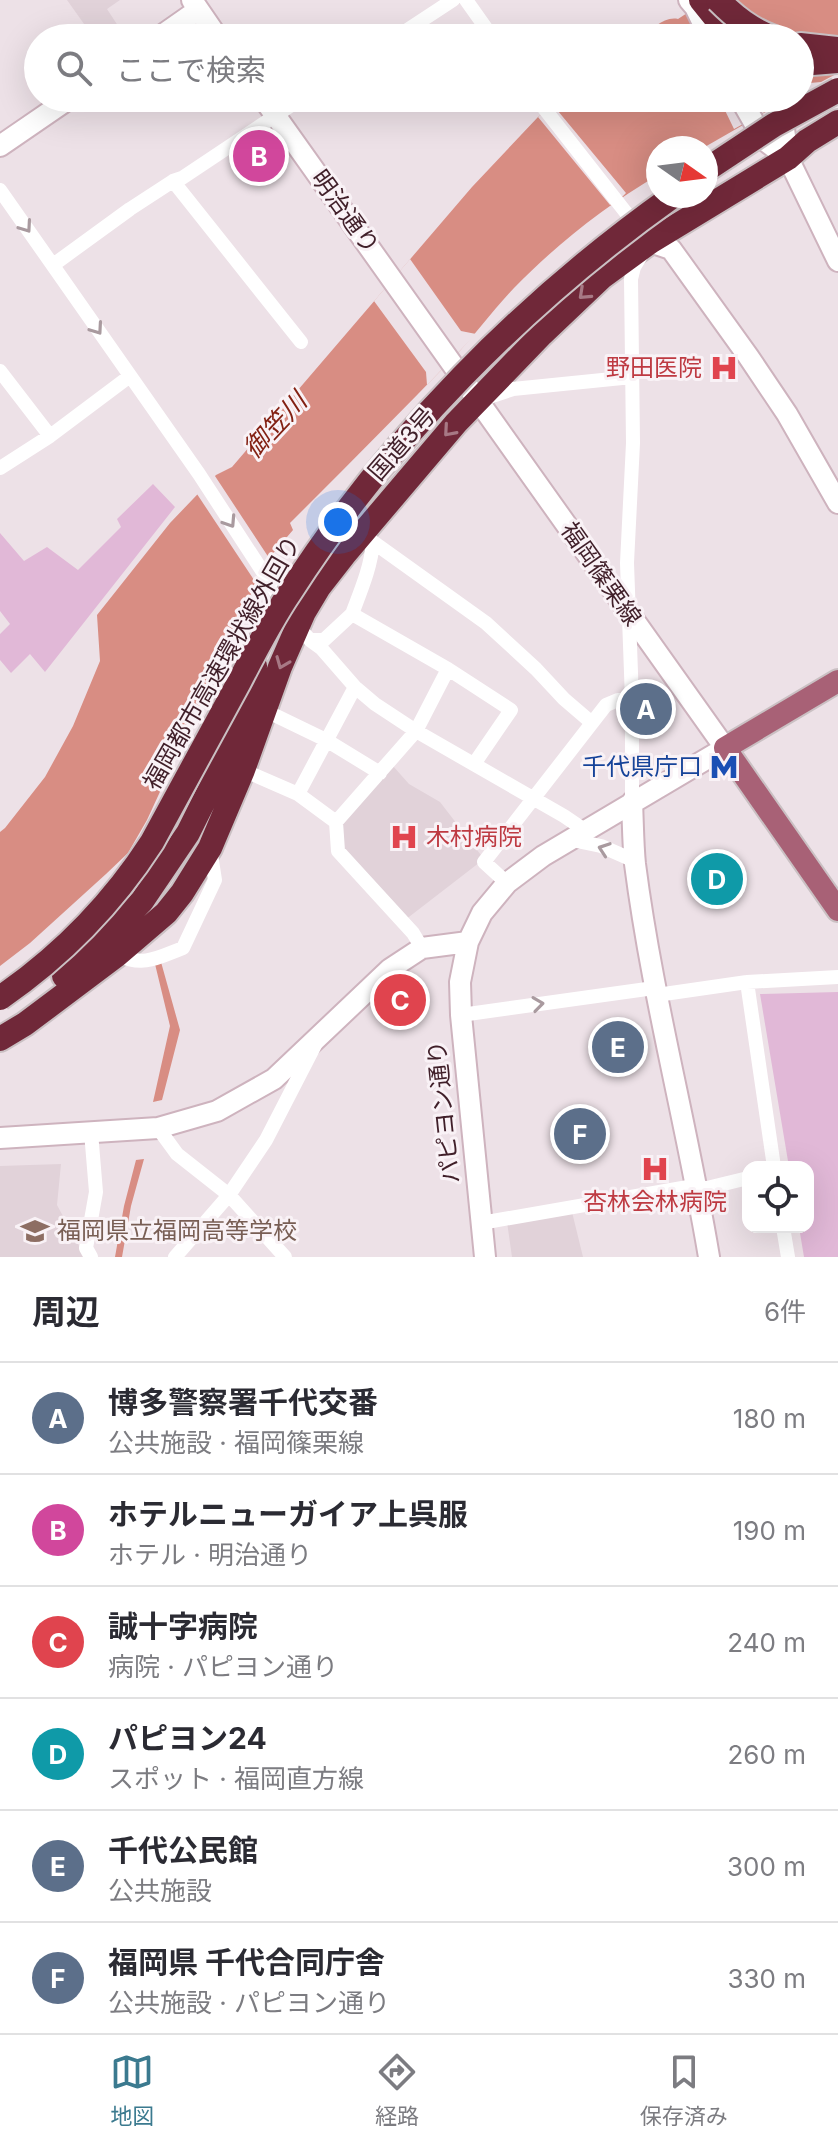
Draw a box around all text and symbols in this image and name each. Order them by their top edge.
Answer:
search box [24,24,814,112]
icon: search [52,46,96,90]
text: ここで検索 [116,52,266,88]
pin: B [233,126,285,186]
north arrow [646,136,718,208]
street label: 明治通り [305,164,385,259]
one-way arrow [16,219,31,233]
one-way arrow [579,284,593,299]
one-way arrow [87,321,102,335]
place label: 野田医院 [606,353,702,382]
hospital icon: 野田医院 [709,353,739,383]
water label: 御笠川 [237,383,315,464]
street label: 国道3号 [362,401,441,486]
one-way arrow [445,422,459,437]
your location [318,502,358,542]
one-way arrow [220,513,235,528]
street label: 福岡篠栗線 [555,516,648,631]
street label: 福岡都市高速環状線外回り [137,531,306,795]
one-way arrow [275,655,292,669]
pin: A [620,679,672,739]
place label: 千代県庁口 [582,752,702,781]
metro station icon: 千代県庁口 [709,752,739,782]
hospital icon: 木村病院 [389,822,419,852]
place label: 木村病院 [426,822,522,851]
one-way arrow [598,842,612,858]
pin: D [691,849,743,909]
pin: C [374,970,426,1030]
one-way arrow [531,996,545,1013]
pin: E [592,1017,644,1077]
street label: パピヨン通り [422,1039,465,1185]
pin: F [554,1104,606,1164]
hospital icon: 杏林会林病院 [640,1154,670,1184]
map controls [742,1161,814,1233]
button: locate [742,1161,814,1233]
place label: 杏林会林病院 [583,1187,727,1216]
school or university icon: 福岡県立福岡高等学校 [20,1216,50,1246]
place label: 福岡県立福岡高等学校 [57,1216,297,1245]
text: 周辺 [32,1291,100,1332]
text: 6件 [764,1296,806,1327]
text: 博多警察署千代交番 [108,1384,378,1420]
text: A [48,1403,68,1434]
text: 180 m [733,1403,806,1434]
text: 公共施設 · 福岡篠栗線 [108,1427,364,1458]
text: ホテルニューガイア上呉服 [108,1496,468,1532]
text: B [49,1515,67,1546]
text: 190 m [733,1515,806,1546]
text: ホテル · 明治通り [108,1539,312,1570]
text: 誠十字病院 [108,1608,258,1644]
text: C [48,1627,68,1658]
text: 240 m [727,1627,806,1658]
text: 病院 · パピヨン通り [108,1651,338,1682]
text: パピヨン24 [108,1720,267,1756]
text: D [49,1739,67,1770]
text: 260 m [728,1739,806,1770]
text: スポット · 福岡直方線 [108,1763,364,1794]
text: 千代公民館 [108,1832,258,1868]
text: E [50,1851,66,1882]
text: 300 m [727,1851,806,1882]
text: 公共施設 [108,1875,212,1906]
text: 福岡県 千代合同庁舎 [108,1944,385,1980]
text: F [50,1963,66,1994]
text: 330 m [727,1963,806,1994]
text: 公共施設 · パピヨン通り [108,1987,390,2018]
tab: 地図 [110,2050,154,2130]
tab: 経路 [375,2050,419,2130]
tab: 保存済み [640,2050,728,2130]

